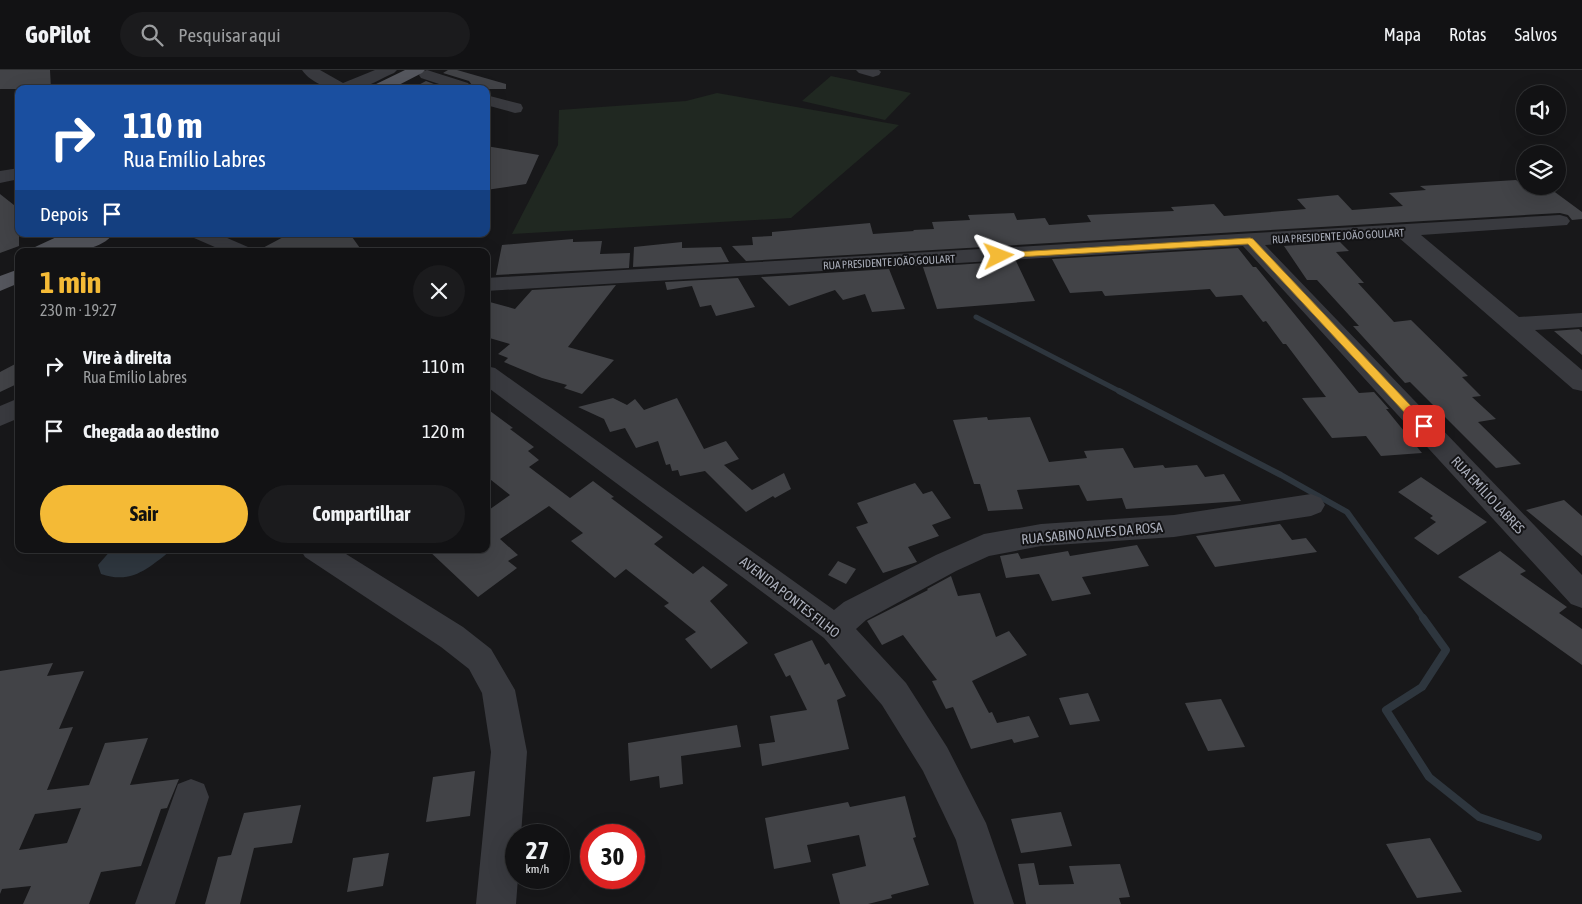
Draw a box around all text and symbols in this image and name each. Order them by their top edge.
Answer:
search box [120,12,470,57]
text: GoPilot [25,21,90,48]
icon: search [138,21,166,49]
text: Pesquisar aqui [178,24,281,46]
text: Mapa [1384,24,1421,45]
text: Rotas [1449,24,1486,45]
text: Salvos [1514,24,1557,45]
map controls [1516,85,1566,195]
button: sound [1516,85,1566,135]
icon: right [40,105,105,170]
text: 110 m [123,105,202,145]
button: layers [1516,145,1566,195]
text: Rua Emílio Labres [123,146,266,172]
icon: arrive [98,200,126,228]
text: Depois [40,203,88,225]
street label: RUA PRESIDENTE JOÃO GOULART [1272,227,1405,245]
position arrow [972,229,1024,281]
street label: RUA PRESIDENTE JOÃO GOULART [823,253,956,271]
text: 1 min [40,265,101,299]
button: close [413,265,465,317]
text: 230 m · 19:27 [40,301,117,319]
text: Vire à direita [83,346,171,368]
icon: right [40,352,68,380]
text: 110 m [422,355,465,377]
text: Rua Emílio Labres [83,368,187,386]
pin [1403,405,1445,447]
icon: arrive [1410,412,1438,440]
icon: arrive [40,417,68,445]
text: Chegada ao destino [83,420,219,442]
text: 120 m [422,420,465,442]
street label: RUA EMÍLIO LABRES [1448,453,1528,537]
button: Sair [40,485,248,543]
button: Compartilhar [258,485,465,543]
street label: RUA SABINO ALVES DA ROSA [1021,519,1163,547]
street label: AVENIDA PONTES FILHO [737,553,843,641]
speed limit sign: 30 [580,824,645,889]
text: 27 [526,836,549,864]
text: km/h [526,862,549,876]

